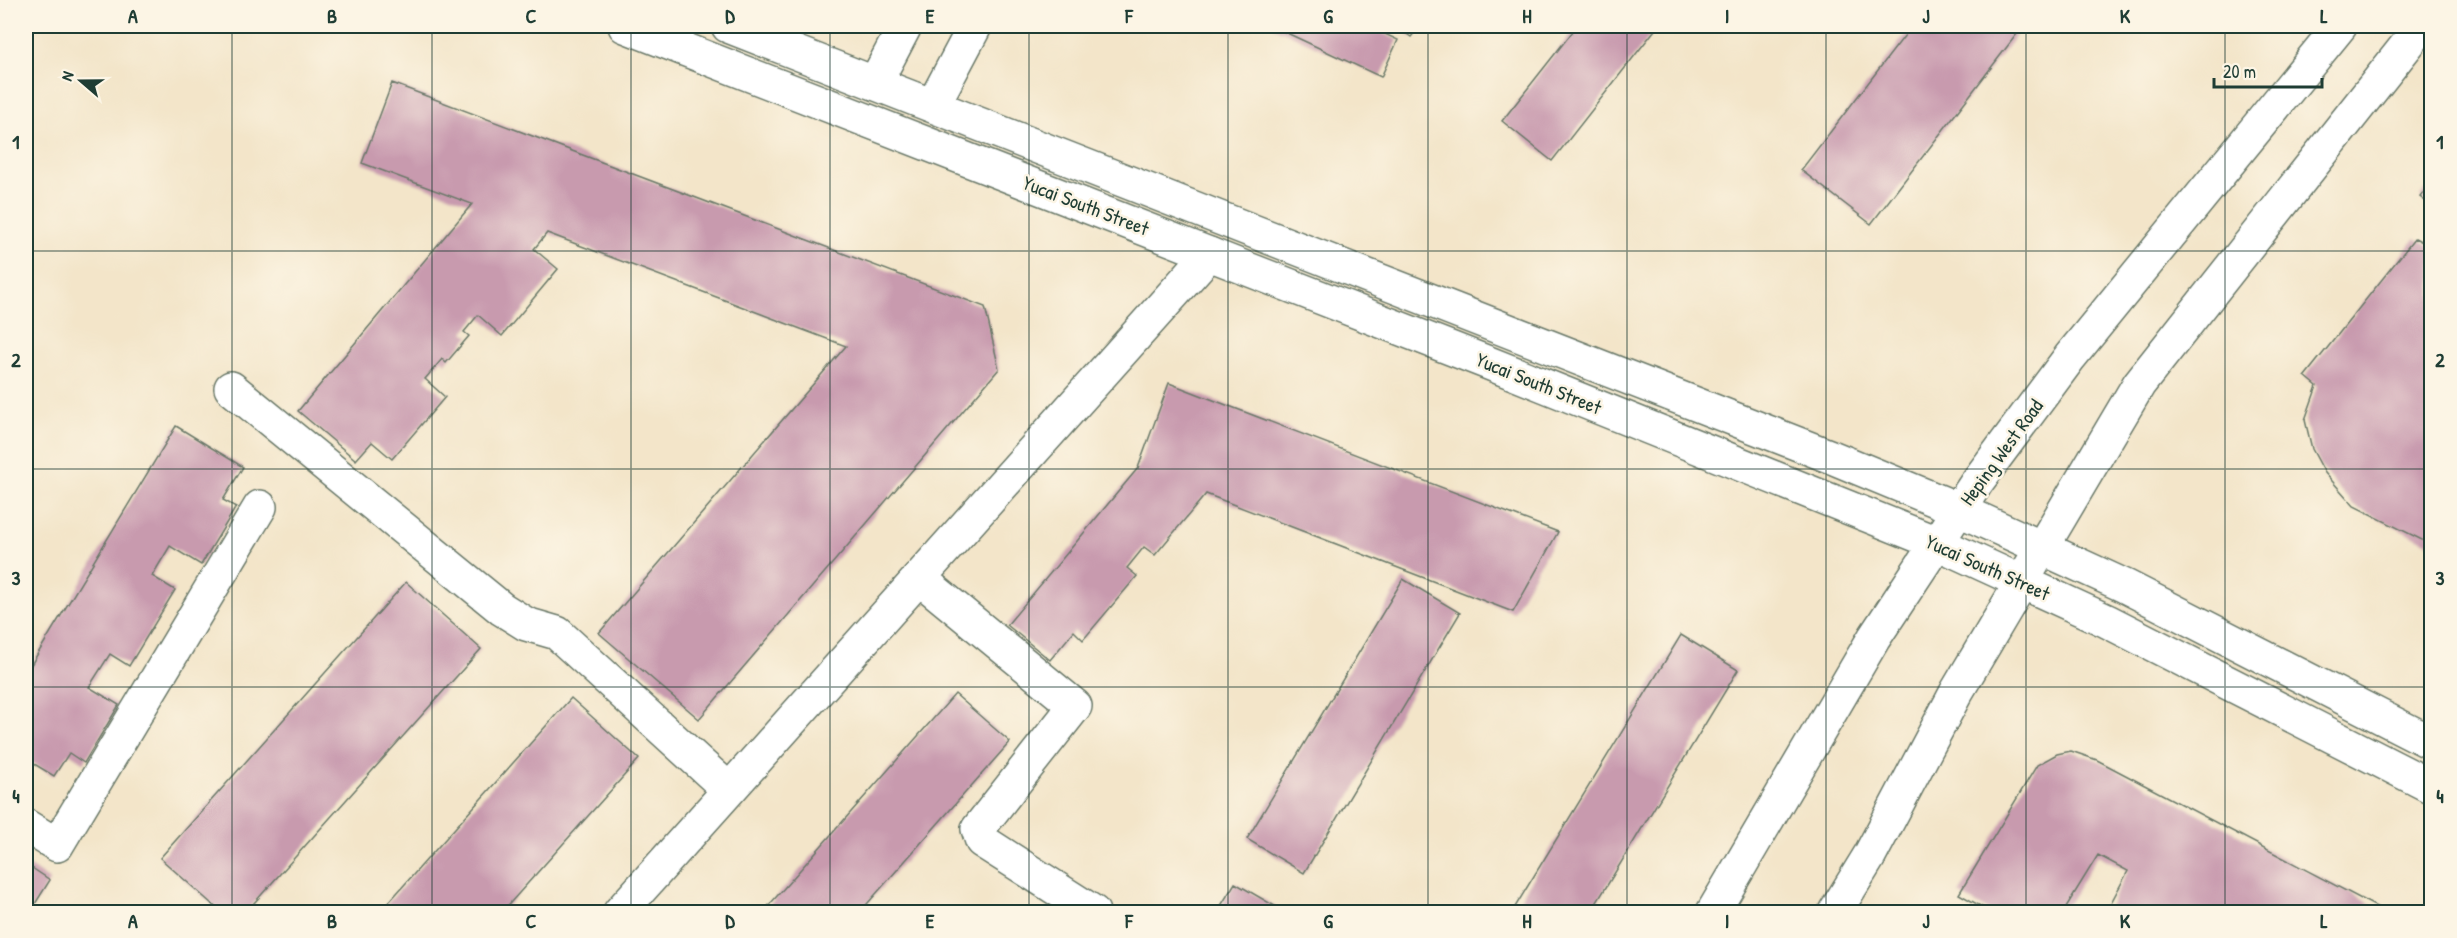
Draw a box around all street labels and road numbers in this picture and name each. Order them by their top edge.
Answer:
street label: Yucai South Street [1019,169,1154,242]
street label: Yucai South Street [1472,346,1607,421]
street label: Heping West Road [1953,393,2049,511]
street label: Yucai South Street [1922,528,2055,607]

